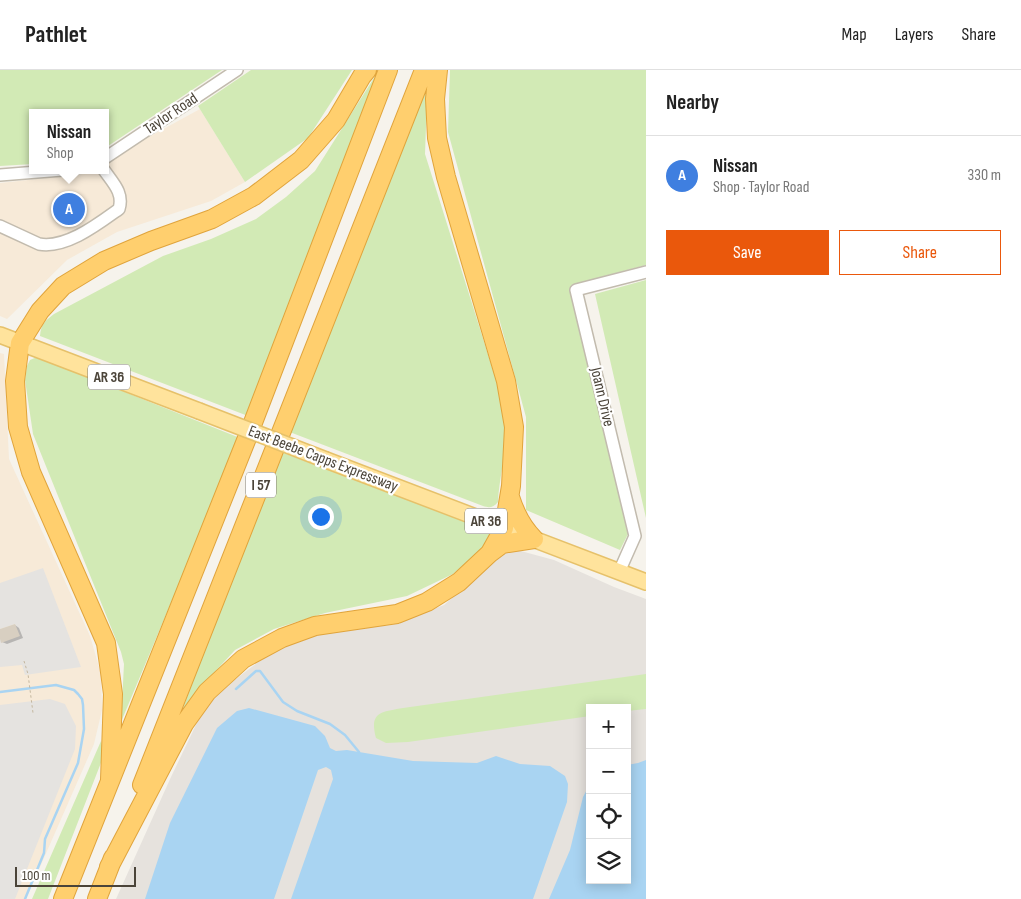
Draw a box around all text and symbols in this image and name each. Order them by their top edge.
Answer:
text: Pathlet [25,20,87,49]
text: Map [842,24,867,45]
text: Layers [895,24,934,45]
text: Share [962,24,996,45]
street label: Taylor Road [140,89,202,139]
text: Nearby [666,90,719,115]
popup [29,109,109,174]
text: Nissan [47,121,91,144]
text: Shop [47,144,74,163]
text: Nissan [713,155,758,178]
text: A [678,166,686,185]
text: 330 m [968,166,1001,185]
text: Shop · Taylor Road [713,178,809,197]
pin: A [53,190,85,228]
button: Save [666,230,829,275]
button: Share [839,230,1001,275]
road number: AR 36 [88,364,130,390]
street label: Joann Drive [586,365,618,428]
street label: East Beebe Capps Expressway [245,422,401,496]
road number: I 57 [246,472,276,498]
your location [308,504,334,530]
road number: AR 36 [465,508,507,534]
map controls [586,704,631,884]
button: + [586,704,631,749]
button: − [586,749,631,794]
button: locate [586,794,631,839]
button: layers [586,839,631,884]
scale bar [15,864,136,887]
text: 100 m [22,867,51,884]

